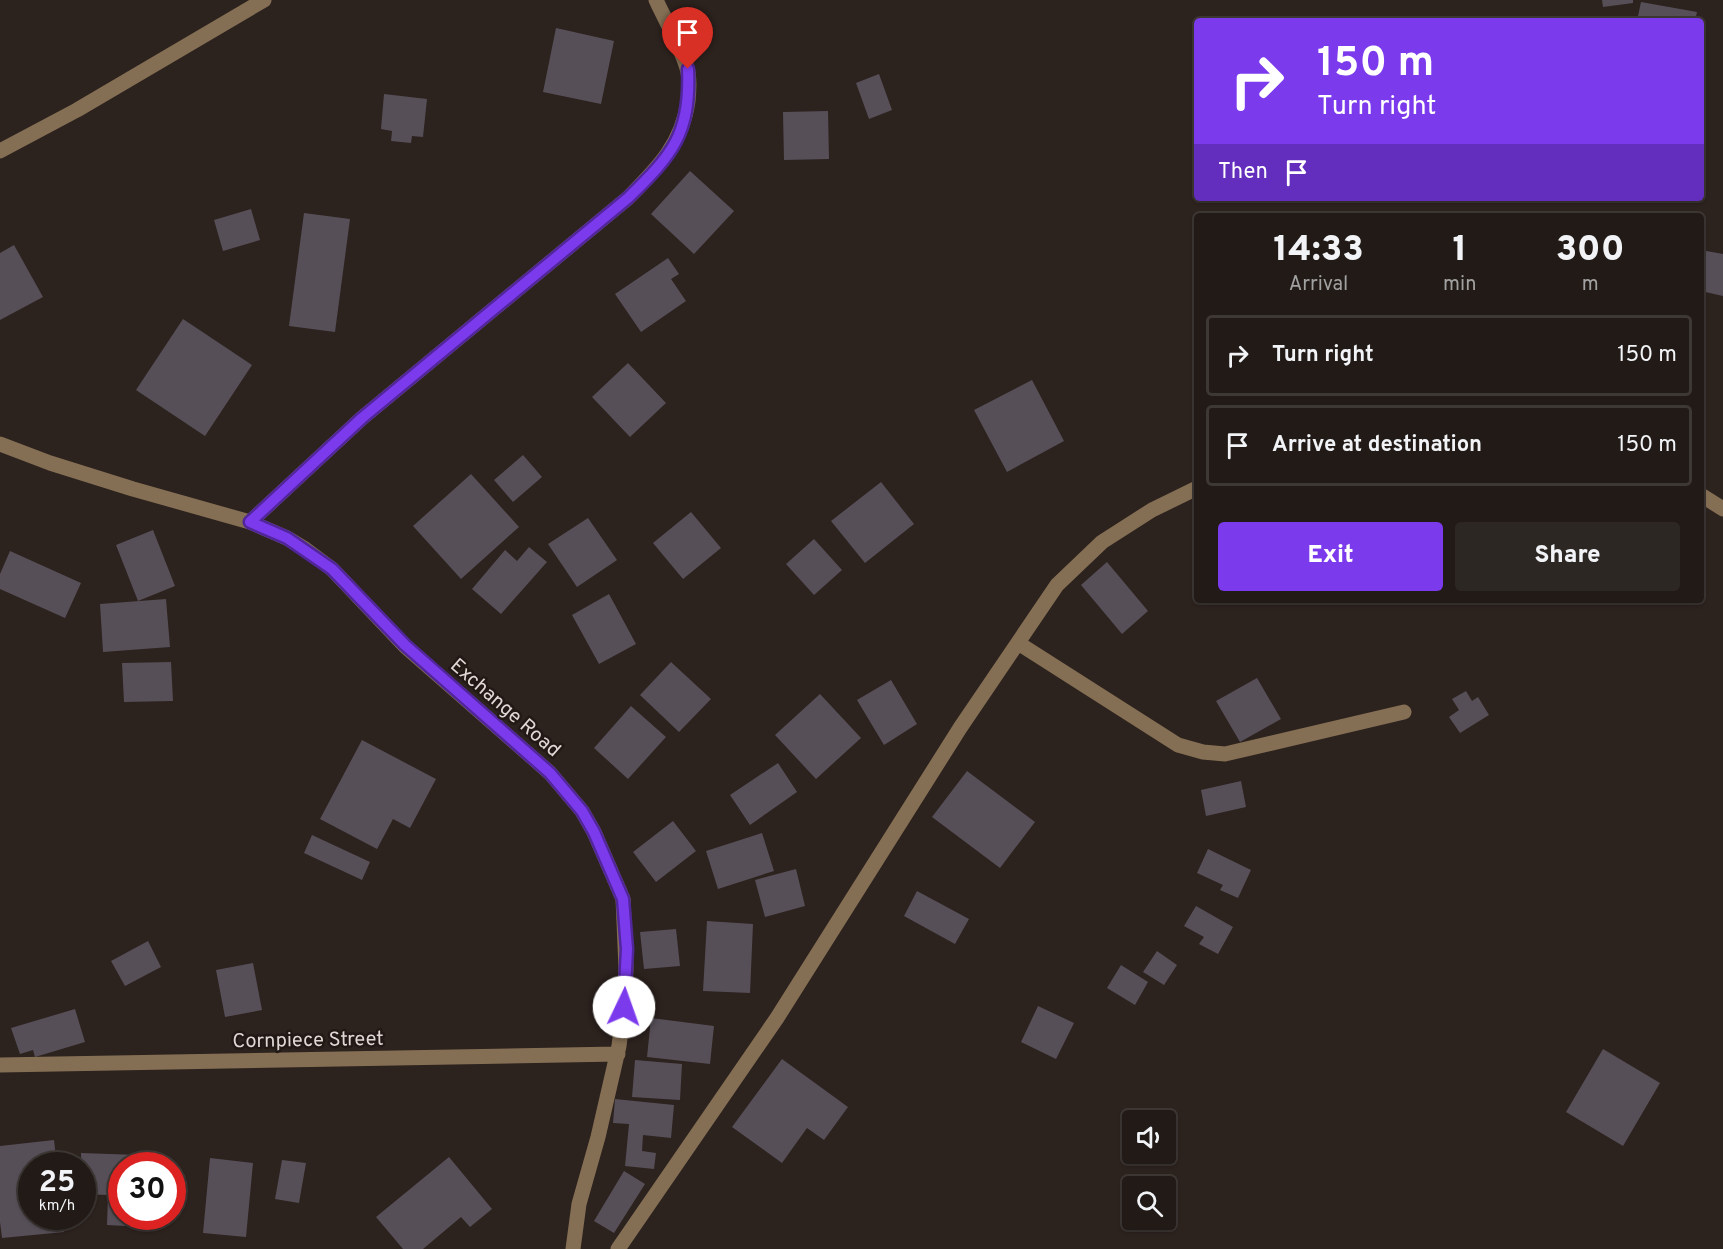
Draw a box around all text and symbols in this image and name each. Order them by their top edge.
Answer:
pin [662,7,713,69]
icon: arrive [671,16,704,49]
text: 150 m [1317,38,1434,91]
icon: right [1218,42,1296,120]
text: Turn right [1317,90,1436,124]
icon: arrive [1280,156,1313,189]
text: Then [1218,159,1268,186]
text: 14:33 [1273,228,1364,274]
text: 1 [1452,228,1467,274]
text: 300 [1556,228,1625,274]
text: Arrival [1289,272,1348,298]
text: min [1443,272,1476,298]
text: m [1582,272,1599,298]
icon: right [1221,339,1254,372]
text: Turn right [1272,342,1374,369]
text: 150 m [1617,342,1677,369]
icon: arrive [1221,429,1254,462]
text: Arrive at destination [1272,432,1482,459]
text: 150 m [1617,432,1677,459]
button: Exit [1218,522,1443,591]
button: Share [1455,522,1680,591]
street label: Exchange Road [444,653,565,764]
position arrow [592,975,656,1039]
street label: Cornpiece Street [232,1027,384,1055]
map controls [1122,1110,1176,1230]
button: sound [1122,1110,1176,1164]
speed limit sign: 30 [108,1152,186,1230]
text: 25 [39,1165,75,1202]
button: search [1122,1176,1176,1230]
text: km/h [39,1197,75,1216]

